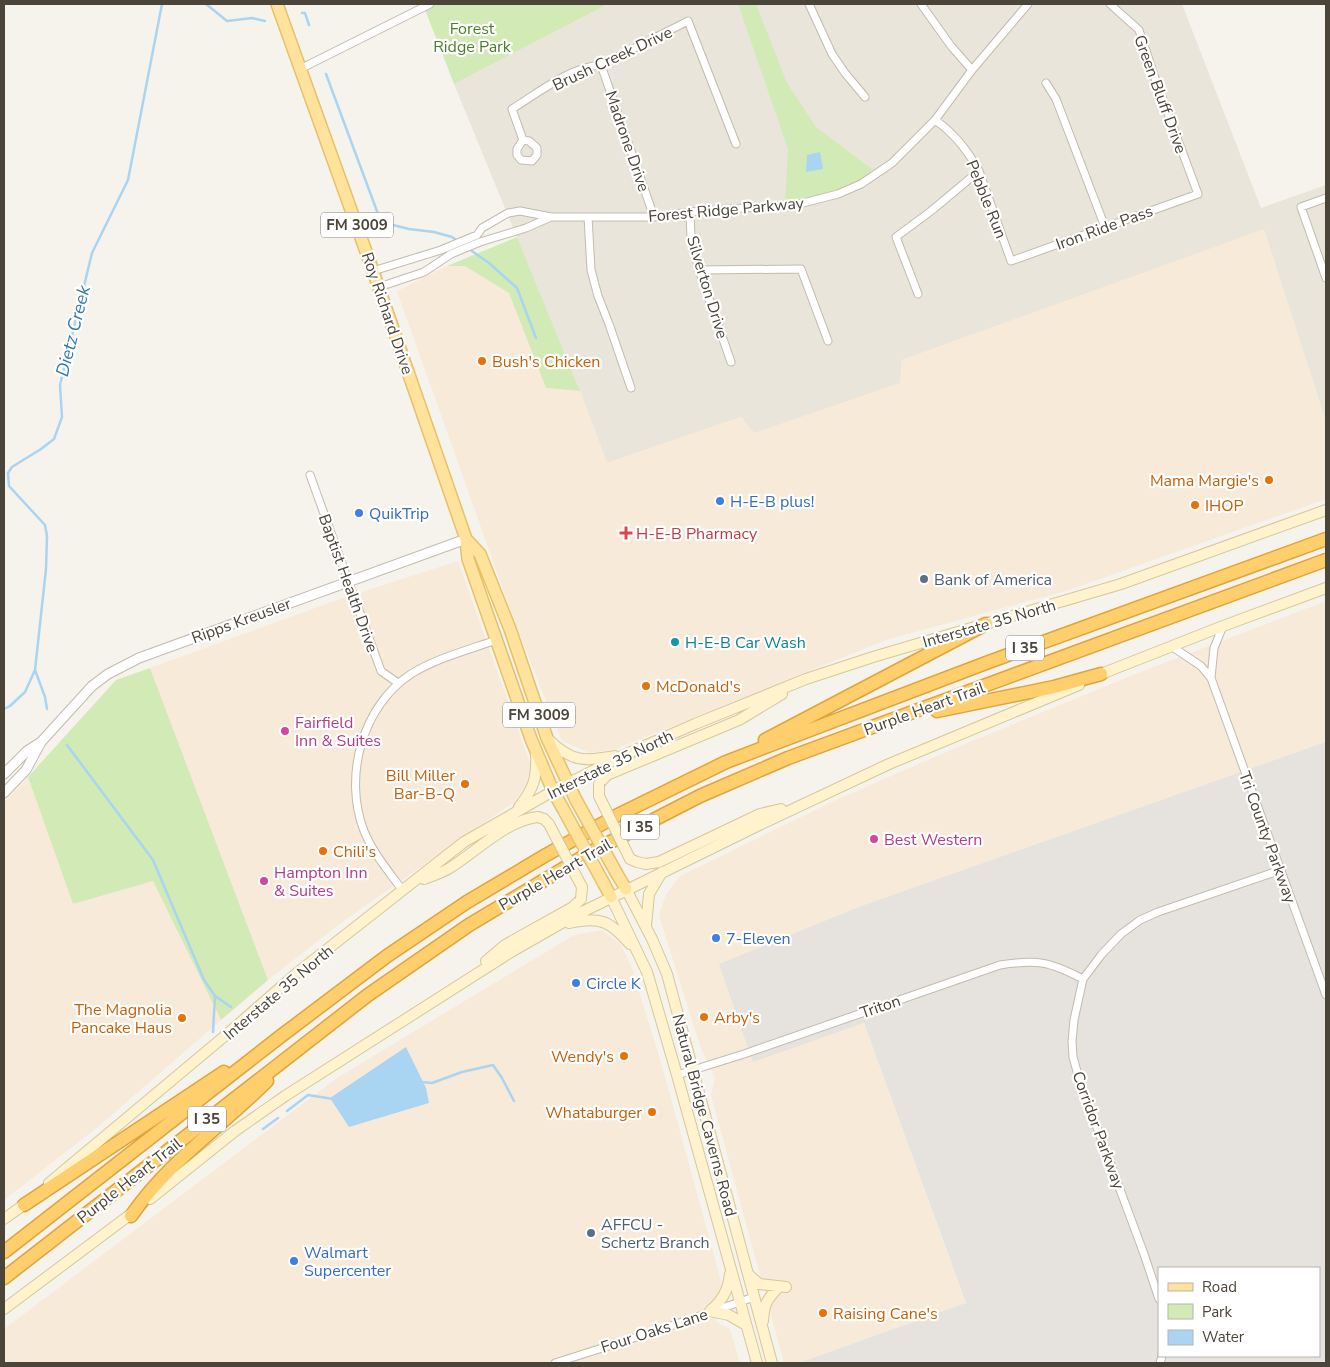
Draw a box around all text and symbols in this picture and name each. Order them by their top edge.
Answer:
park label: Forest Ridge Park [433,18,512,58]
street label: Brush Creek Drive [549,21,676,96]
street label: Green Bluff Drive [1128,32,1192,157]
street label: Madrone Drive [599,88,655,195]
street label: Pebble Run [960,157,1012,242]
street label: Forest Ridge Parkway [647,192,806,228]
street label: Iron Ride Pass [1053,200,1156,256]
road number: FM 3009 [321,212,393,238]
street label: Silverton Drive [681,233,733,341]
street label: Roy Richard Drive [356,249,418,377]
water label: Dietz Creek [50,282,96,379]
place label: Bush's Chicken [492,351,600,373]
marker: Bush's Chicken [476,355,488,367]
place label: Mama Margie's [1150,470,1259,492]
marker: Mama Margie's [1263,474,1275,486]
place label: H-E-B plus! [730,491,814,513]
marker: H-E-B plus! [714,495,726,507]
place label: IHOP [1205,495,1244,517]
marker: IHOP [1189,499,1201,511]
place label: QuikTrip [369,503,429,525]
marker: QuikTrip [353,507,365,519]
street label: Baptist Health Drive [313,511,383,656]
place label: H-E-B Pharmacy [636,523,758,545]
marker: H-E-B Pharmacy [620,527,632,539]
place label: Bank of America [934,569,1052,591]
marker: Bank of America [918,573,930,585]
street label: Ripps Kreusler [188,593,294,649]
street label: Interstate 35 North [920,594,1058,653]
place label: H-E-B Car Wash [685,632,806,654]
marker: H-E-B Car Wash [669,636,681,648]
road number: I 35 [1006,636,1044,660]
place label: McDonald's [656,676,741,698]
street label: Purple Heart Trail [861,677,988,741]
marker: McDonald's [640,680,652,692]
road number: FM 3009 [503,702,575,728]
place label: Fairfield Inn & Suites [295,712,381,752]
marker: Fairfield Inn & Suites [279,725,291,737]
street label: Interstate 35 North [544,725,677,805]
place label: Bill Miller Bar-B-Q [386,765,455,805]
street label: Tri County Parkway [1233,768,1301,907]
marker: Bill Miller Bar-B-Q [459,778,471,790]
road number: I 35 [621,814,659,840]
place label: Best Western [884,829,982,851]
street label: Purple Heart Trail [495,833,616,916]
marker: Best Western [868,833,880,845]
place label: Chili's [333,841,376,863]
marker: Chili's [317,845,329,857]
place label: Hampton Inn & Suites [274,862,368,902]
marker: Hampton Inn & Suites [258,875,270,887]
place label: 7-Eleven [726,928,791,950]
marker: 7-Eleven [710,932,722,944]
street label: Interstate 35 North [219,940,338,1045]
place label: Circle K [586,973,642,995]
marker: Circle K [570,977,582,989]
street label: Triton [857,990,903,1024]
place label: The Magnolia Pancake Haus [71,999,172,1039]
place label: Arby's [714,1007,760,1029]
marker: Arby's [698,1011,710,1023]
marker: The Magnolia Pancake Haus [176,1012,188,1024]
street label: Natural Bridge Caverns Road [666,1012,742,1219]
place label: Wendy's [551,1046,614,1068]
marker: Wendy's [618,1050,630,1062]
street label: Corridor Parkway [1067,1068,1130,1193]
place label: Whataburger [545,1102,642,1124]
road number: I 35 [188,1106,226,1132]
marker: Whataburger [646,1106,658,1118]
street label: Purple Heart Trail [73,1133,187,1229]
place label: AFFCU - Schertz Branch [601,1214,710,1254]
marker: AFFCU - Schertz Branch [585,1227,597,1239]
place label: Walmart Supercenter [304,1242,391,1282]
marker: Walmart Supercenter [288,1255,300,1267]
legend [1158,1267,1320,1357]
text: Road [1202,1277,1237,1297]
text: Park [1202,1302,1232,1322]
street label: Four Oaks Lane [598,1303,711,1359]
place label: Raising Cane's [833,1303,938,1325]
marker: Raising Cane's [817,1307,829,1319]
text: Water [1202,1327,1245,1347]

